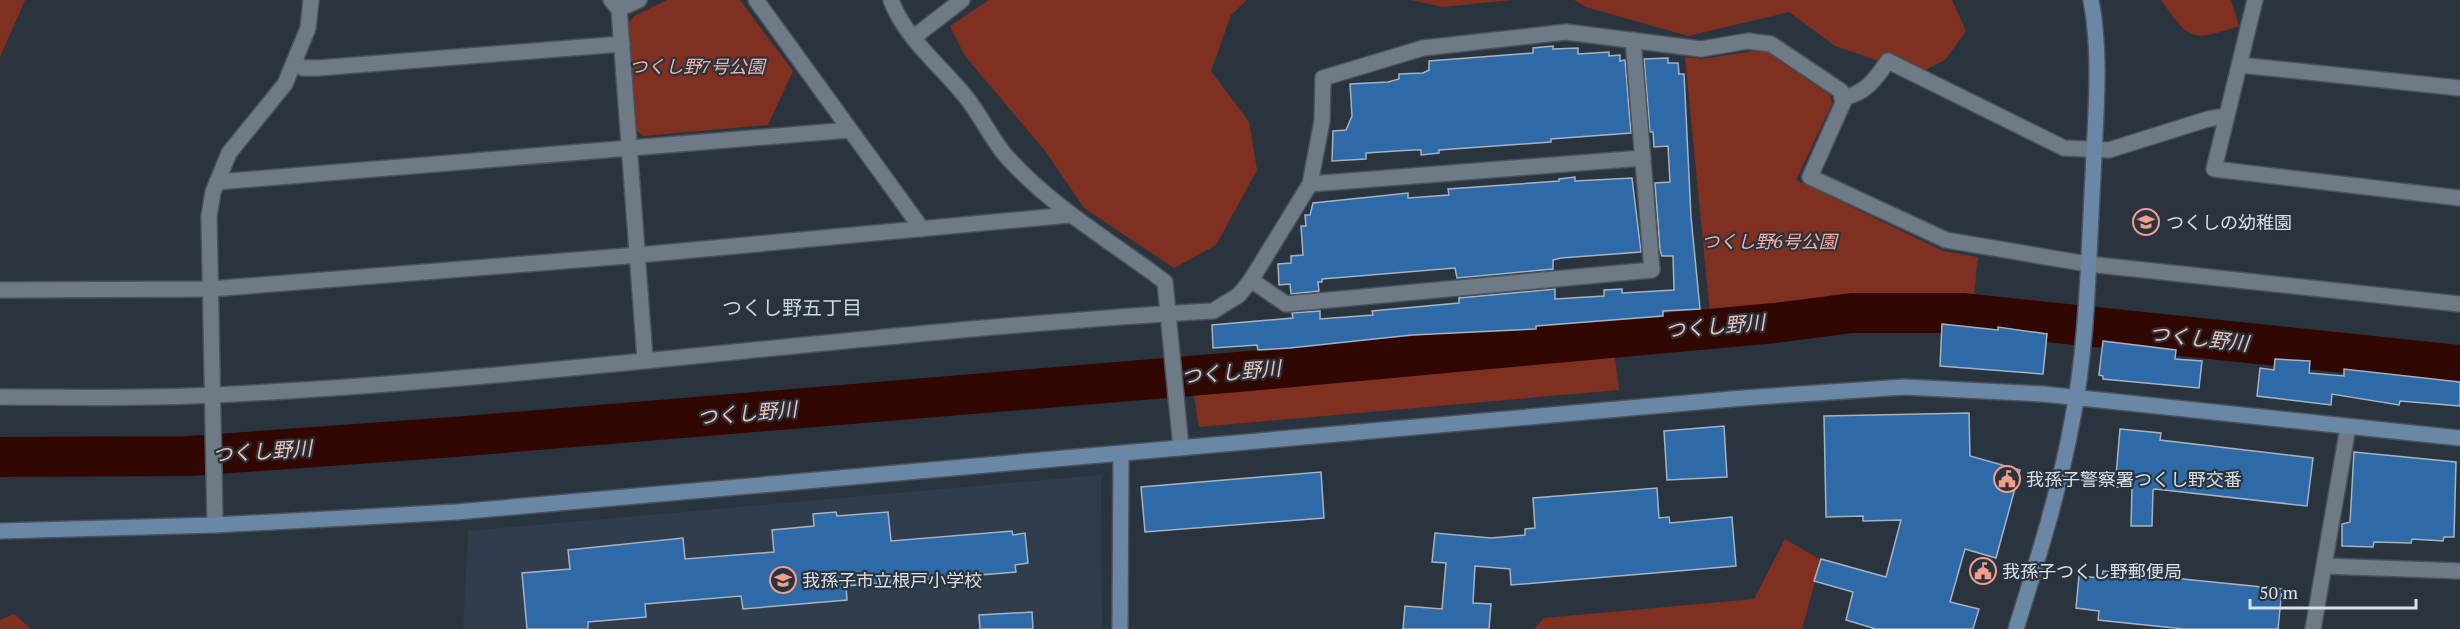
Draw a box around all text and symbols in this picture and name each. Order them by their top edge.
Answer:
park label: つくし野7号公園 [629,54,768,78]
school or university icon: つくしの幼稚園 [2131,207,2161,237]
place label: つくしの幼稚園 [2166,210,2292,234]
park label: つくし野6号公園 [1701,229,1840,253]
district label: つくし野五丁目 [722,294,862,321]
water label: つくし野川 [1664,308,1768,344]
water label: つくし野川 [2148,319,2252,357]
water label: つくし野川 [1180,354,1284,390]
water label: つくし野川 [696,395,800,431]
water label: つくし野川 [211,434,315,468]
public building icon: 我孫子警察署つくし野交番 [1992,464,2022,494]
place label: 我孫子警察署つくし野交番 [2026,467,2242,491]
public building icon: 我孫子つくし野郵便局 [1968,556,1998,586]
place label: 我孫子つくし野郵便局 [2002,559,2182,583]
school or university icon: 我孫子市立根戸小学校 [768,565,798,595]
place label: 我孫子市立根戸小学校 [802,568,982,592]
scale bar [2250,572,2416,610]
text: 50 m [2259,580,2299,604]

